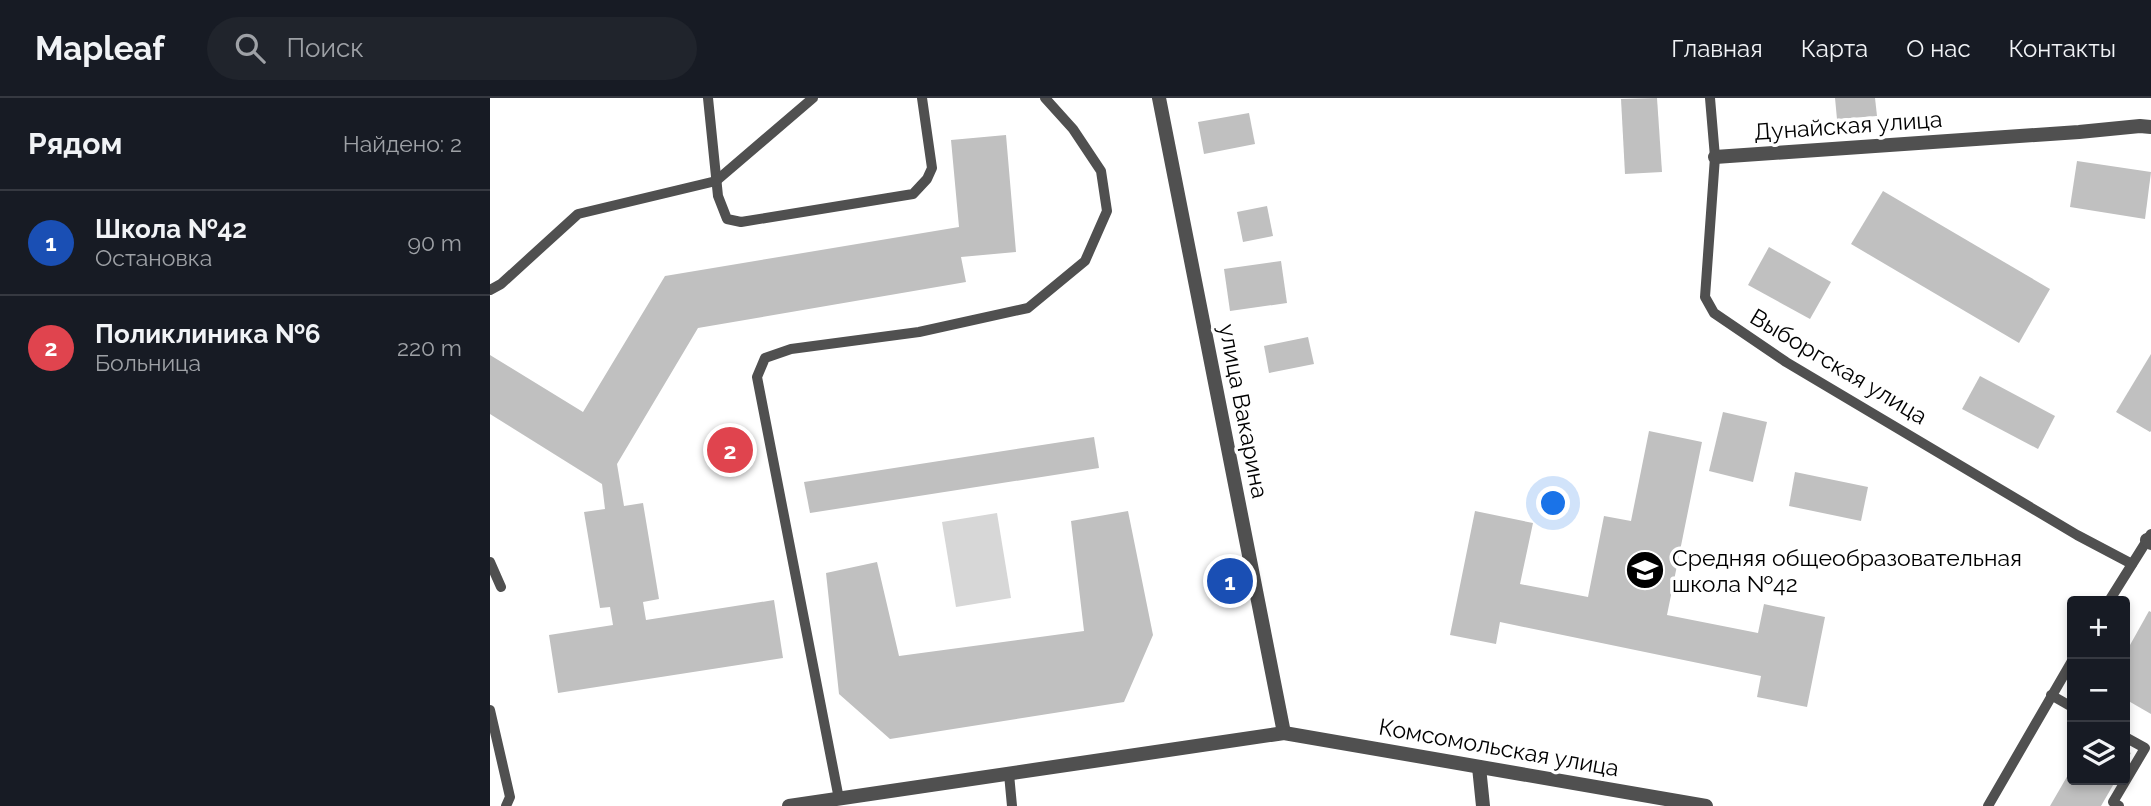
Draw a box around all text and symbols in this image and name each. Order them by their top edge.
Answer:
search box [207,17,697,80]
text: Mapleaf [35,29,165,68]
icon: search [231,29,269,67]
text: Поиск [287,33,364,63]
text: Главная [1671,34,1763,63]
text: Карта [1801,34,1868,63]
text: О нас [1906,34,1971,63]
text: Контакты [2009,34,2116,63]
street label: Дунайская улица [1753,105,1943,145]
text: Рядом [28,126,122,161]
text: Найдено: 2 [343,130,462,157]
text: Школа №42 [95,214,247,244]
text: 1 [45,229,57,256]
text: 90 m [407,229,462,256]
text: Остановка [95,244,212,271]
street label: Выборгская улица [1746,303,1932,429]
text: Поликлиника №6 [95,319,321,349]
street label: улица Вакарина [1214,322,1274,500]
text: 2 [45,334,57,361]
text: 220 m [397,334,462,361]
text: Больница [95,349,201,376]
pin: 2 [707,424,753,476]
your location [1536,486,1570,520]
place label: Средняя общеобразовательная школа №42 [1672,544,2022,597]
school or university icon: Средняя общеобразовательная школа №42 [1624,549,1666,591]
pin: 1 [1207,555,1253,607]
map controls [2067,596,2130,785]
button: + [2067,596,2130,659]
button: − [2067,659,2130,722]
street label: Комсомольская улица [1377,713,1621,781]
button: layers [2067,722,2130,785]

